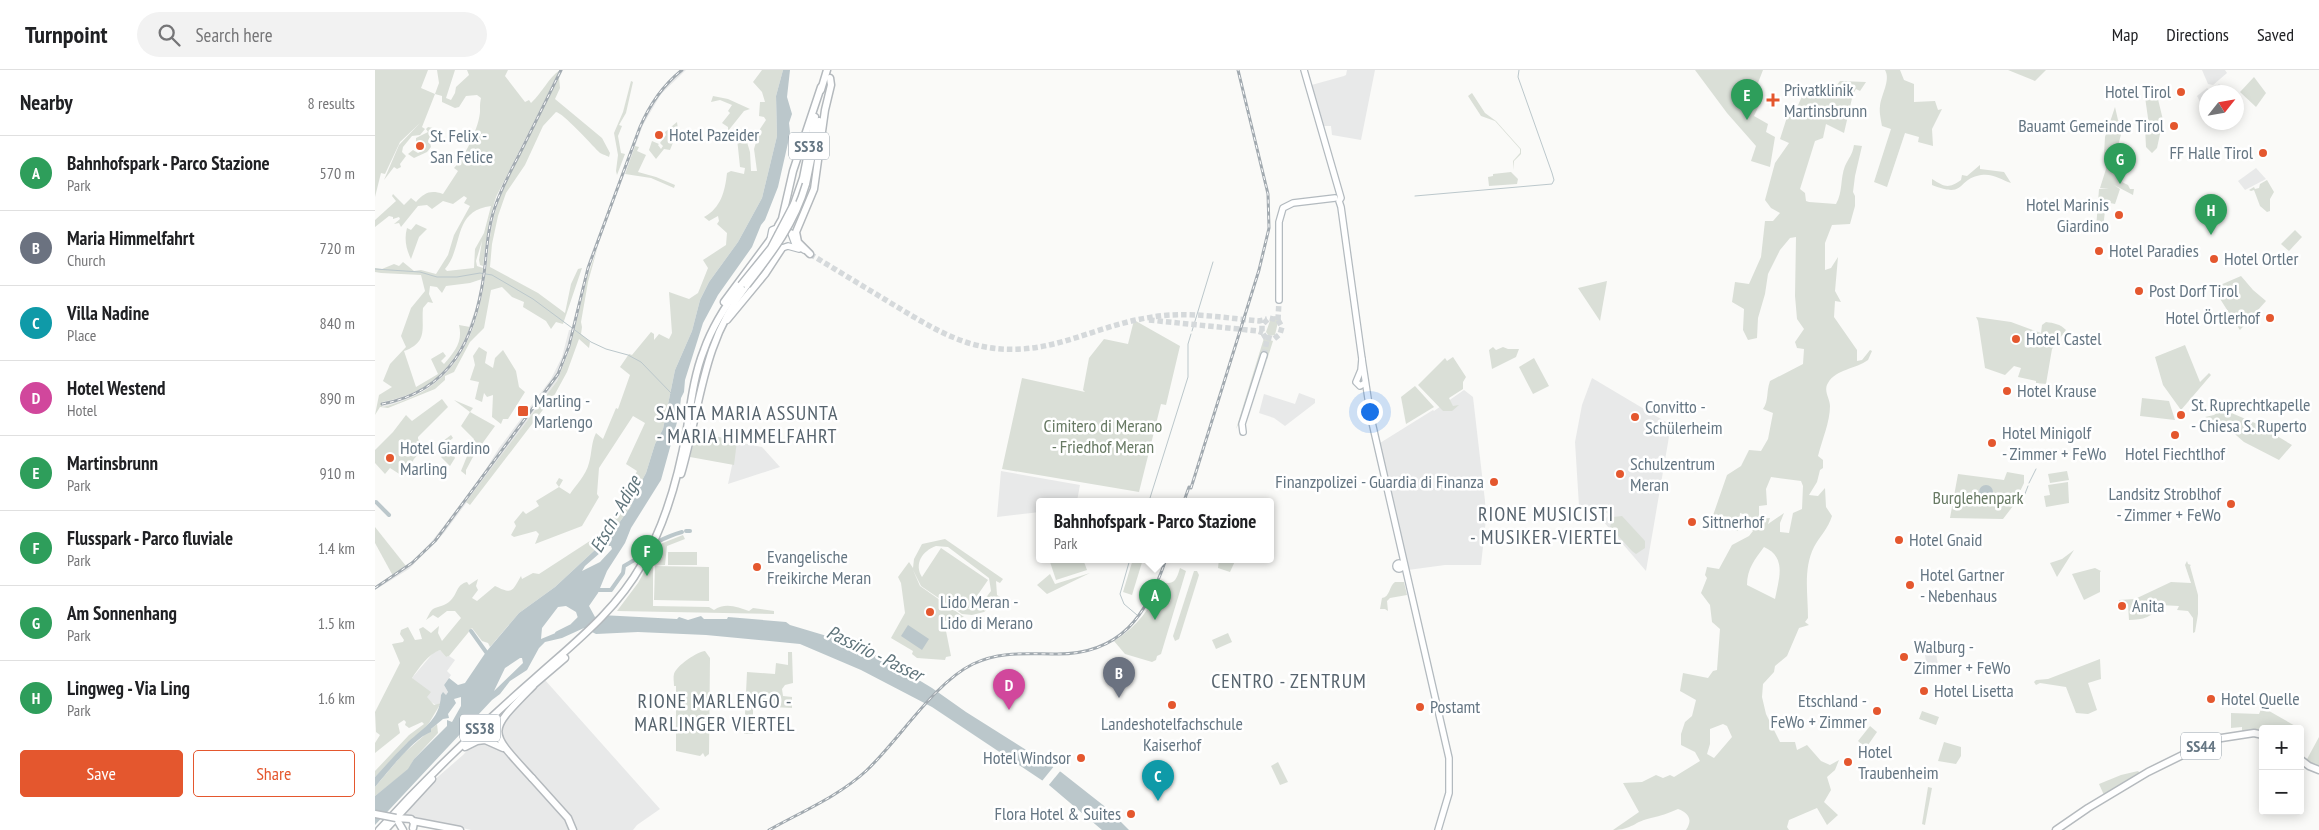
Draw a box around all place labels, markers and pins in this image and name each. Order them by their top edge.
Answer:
place label: Privatklinik Martinsbrunn [1784,78,1867,122]
pin: E [1731,79,1763,120]
place label: Hotel Tirol [2105,80,2172,103]
marker: Hotel Tirol [2175,86,2187,98]
marker: Privatklinik Martinsbrunn [1766,93,1780,107]
place label: Bauamt Gemeinde Tirol [2018,114,2165,137]
marker: Bauamt Gemeinde Tirol [2168,120,2180,132]
place label: Hotel Pazeider [669,123,759,146]
place label: St. Felix - San Felice [430,124,493,168]
marker: Hotel Pazeider [653,129,665,141]
marker: St. Felix - San Felice [414,140,426,152]
place label: FF Halle Tirol [2169,141,2254,164]
pin: G [2104,143,2136,184]
marker: FF Halle Tirol [2257,147,2269,159]
place label: Hotel Marinis Giardino [2026,193,2109,237]
pin: H [2195,194,2227,235]
marker: Hotel Marinis Giardino [2113,209,2125,221]
place label: Hotel Paradies [2109,239,2199,262]
marker: Hotel Paradies [2093,245,2105,257]
place label: Hotel Ortler [2224,247,2298,270]
marker: Hotel Ortler [2208,253,2220,265]
place label: Post Dorf Tirol [2149,279,2239,302]
marker: Post Dorf Tirol [2133,285,2145,297]
place label: Hotel Örtlerhof [2165,306,2261,329]
marker: Hotel Örtlerhof [2264,312,2276,324]
place label: Hotel Castel [2026,327,2102,350]
marker: Hotel Castel [2010,333,2022,345]
place label: Hotel Krause [2017,379,2097,402]
marker: Hotel Krause [2001,385,2013,397]
place label: Marling - Marlengo [534,389,593,433]
place label: St. Ruprechtkapelle - Chiesa S. Ruperto [2191,393,2311,437]
place label: Convitto - Schülerheim [1645,395,1722,439]
marker: Marling - Marlengo [516,404,530,418]
marker: St. Ruprechtkapelle - Chiesa S. Ruperto [2175,409,2187,421]
marker: Convitto - Schülerheim [1629,411,1641,423]
place label: Hotel Minigolf - Zimmer + FeWo [2002,421,2107,465]
marker: Hotel Fiechtlhof [2169,429,2181,441]
place label: Hotel Giardino Marling [400,436,490,480]
marker: Hotel Minigolf - Zimmer + FeWo [1986,437,1998,449]
place label: Hotel Fiechtlhof [2125,442,2226,465]
marker: Hotel Giardino Marling [384,452,396,464]
place label: Schulzentrum Meran [1630,452,1715,496]
marker: Schulzentrum Meran [1614,468,1626,480]
place label: Finanzpolizei - Guardia di Finanza [1275,470,1484,493]
marker: Finanzpolizei - Guardia di Finanza [1488,476,1500,488]
place label: Landsitz Stroblhof - Zimmer + FeWo [2109,482,2222,526]
marker: Landsitz Stroblhof - Zimmer + FeWo [2225,498,2237,510]
place label: Sittnerhof [1702,510,1765,533]
marker: Sittnerhof [1686,516,1698,528]
place label: Hotel Gnaid [1909,528,1982,551]
marker: Hotel Gnaid [1893,534,1905,546]
pin: F [631,535,663,576]
place label: Evangelische Freikirche Meran [767,545,871,589]
marker: Evangelische Freikirche Meran [751,561,763,573]
place label: Hotel Gartner - Nebenhaus [1920,563,2004,607]
pin: A [1139,579,1171,620]
marker: Hotel Gartner - Nebenhaus [1904,579,1916,591]
place label: Lido Meran - Lido di Merano [940,590,1033,634]
place label: Anita [2132,594,2164,617]
marker: Anita [2116,600,2128,612]
marker: Lido Meran - Lido di Merano [924,606,936,618]
place label: Walburg - Zimmer + FeWo [1914,635,2011,679]
marker: Walburg - Zimmer + FeWo [1898,651,1910,663]
pin: B [1103,657,1135,698]
pin: D [993,669,1025,710]
place label: Hotel Lisetta [1934,679,2014,702]
marker: Hotel Lisetta [1918,685,1930,697]
place label: Hotel Quelle [2221,687,2300,710]
place label: Etschland - FeWo + Zimmer [1770,689,1867,733]
marker: Hotel Quelle [2205,693,2217,705]
place label: Postamt [1430,695,1480,718]
marker: Landeshotelfachschule Kaiserhof [1166,699,1178,711]
marker: Postamt [1414,701,1426,713]
marker: Etschland - FeWo + Zimmer [1871,705,1883,717]
place label: Landeshotelfachschule Kaiserhof [1101,712,1243,756]
place label: Hotel Traubenheim [1858,740,1939,784]
place label: Hotel Windsor [983,746,1071,769]
marker: Hotel Windsor [1075,752,1087,764]
marker: Hotel Traubenheim [1842,756,1854,768]
pin: C [1142,760,1174,801]
place label: Flora Hotel & Suites [995,802,1121,825]
marker: Flora Hotel & Suites [1125,808,1137,820]

